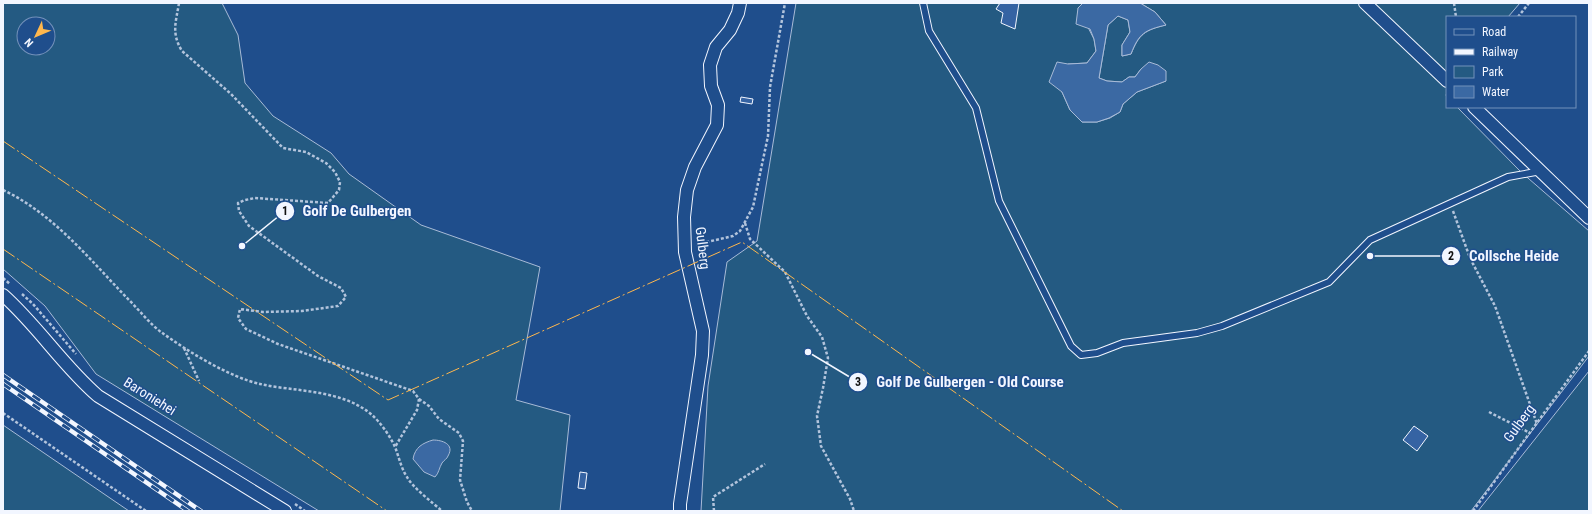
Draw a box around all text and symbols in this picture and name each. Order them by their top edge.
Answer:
north arrow [16,16,56,56]
legend [1446,16,1576,108]
text: Road [1482,25,1506,39]
text: N [22,35,36,50]
text: Railway [1482,45,1518,59]
text: Park [1482,65,1504,79]
text: Water [1482,85,1510,99]
callout: Golf De Gulbergen [275,198,420,225]
text: Golf De Gulbergen [303,202,411,220]
text: 1 [282,204,288,218]
street label: Gulberg [692,226,714,270]
callout: Collsche Heide [1441,242,1567,269]
text: Collsche Heide [1469,247,1559,265]
text: 2 [1448,249,1454,263]
callout: Golf De Gulbergen - Old Course [848,368,1071,395]
text: Golf De Gulbergen - Old Course [876,373,1064,391]
street label: Baroniehei [121,374,179,418]
text: 3 [855,375,861,389]
street label: Gulberg [1500,401,1538,445]

